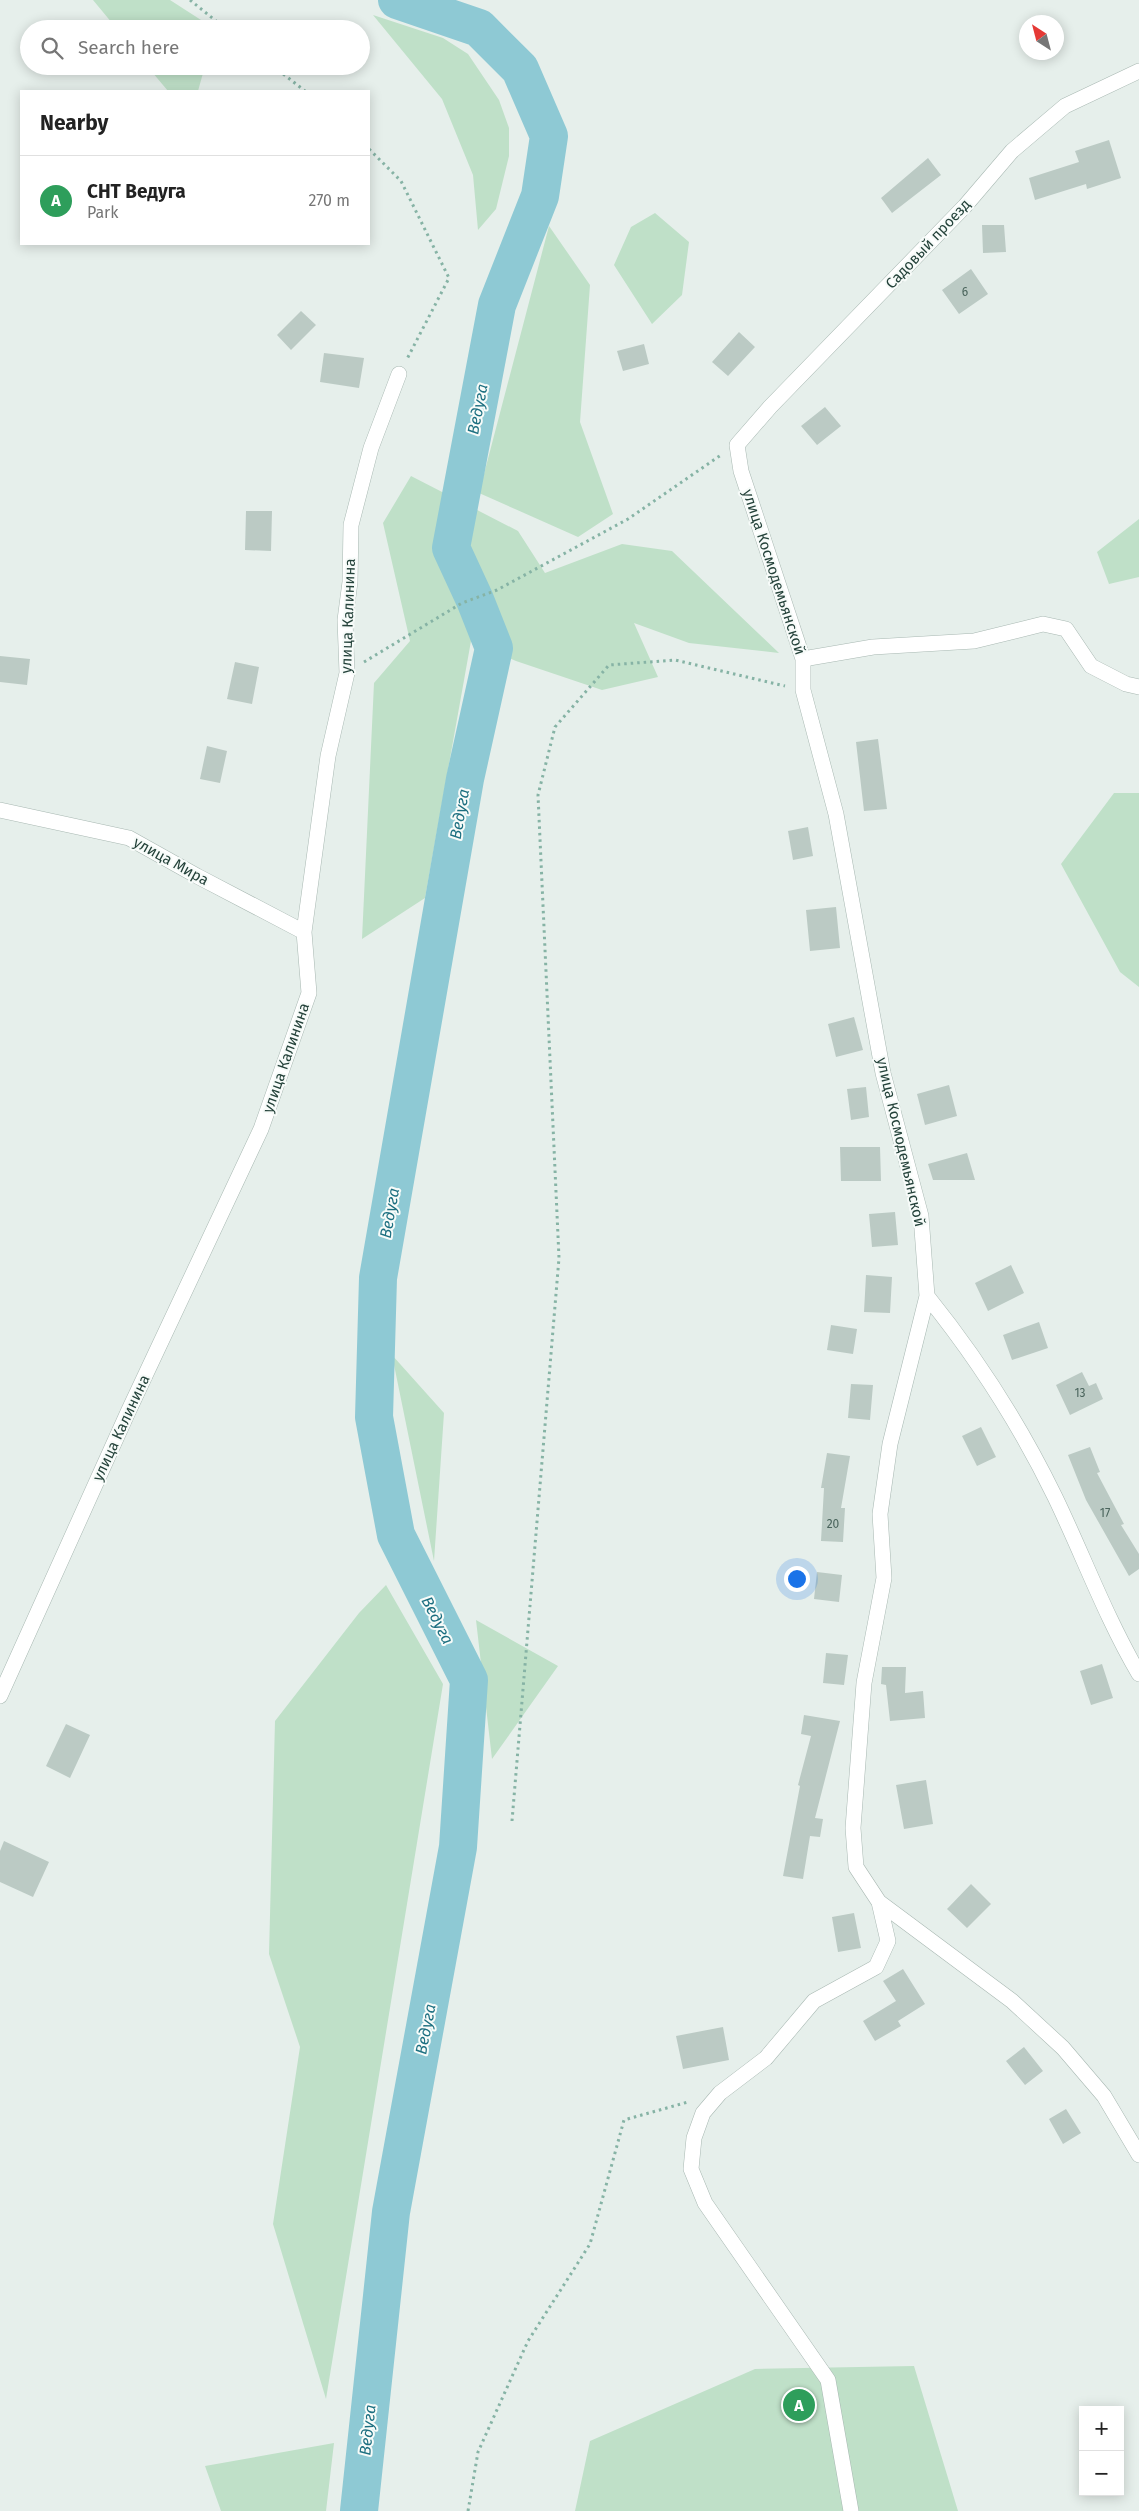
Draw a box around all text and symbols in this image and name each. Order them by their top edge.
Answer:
north arrow [1019,15,1064,60]
search box [20,20,370,75]
icon: search [38,34,66,62]
text: Search here [78,36,179,59]
text: Nearby [40,110,108,136]
text: СНТ Ведуга [87,180,186,203]
text: A [51,191,61,210]
text: 270 m [308,191,350,210]
street label: Садовый проезд [882,195,974,293]
text: Park [87,203,119,222]
house number: 6 [962,285,968,299]
water label: Ведуга [463,382,492,436]
street label: улица Космодемьянской [739,487,809,657]
street label: улица Калинина [337,558,359,674]
water label: Ведуга [446,787,473,841]
street label: улица Мира [130,833,212,889]
street label: улица Калинина [259,1001,313,1115]
street label: улица Космодемьянской [873,1056,929,1228]
water label: Ведуга [376,1186,403,1240]
street label: улица Калинина [88,1372,154,1484]
house number: 13 [1074,1386,1086,1400]
house number: 17 [1100,1506,1110,1520]
house number: 20 [827,1517,840,1531]
your location [784,1566,810,1592]
water label: Ведуга [418,1593,458,1647]
water label: Ведуга [411,2002,440,2056]
pin: A [783,2386,815,2424]
water label: Ведуга [355,2404,380,2456]
map controls [1079,2406,1124,2496]
button: + [1079,2406,1124,2451]
button: − [1079,2451,1124,2496]

